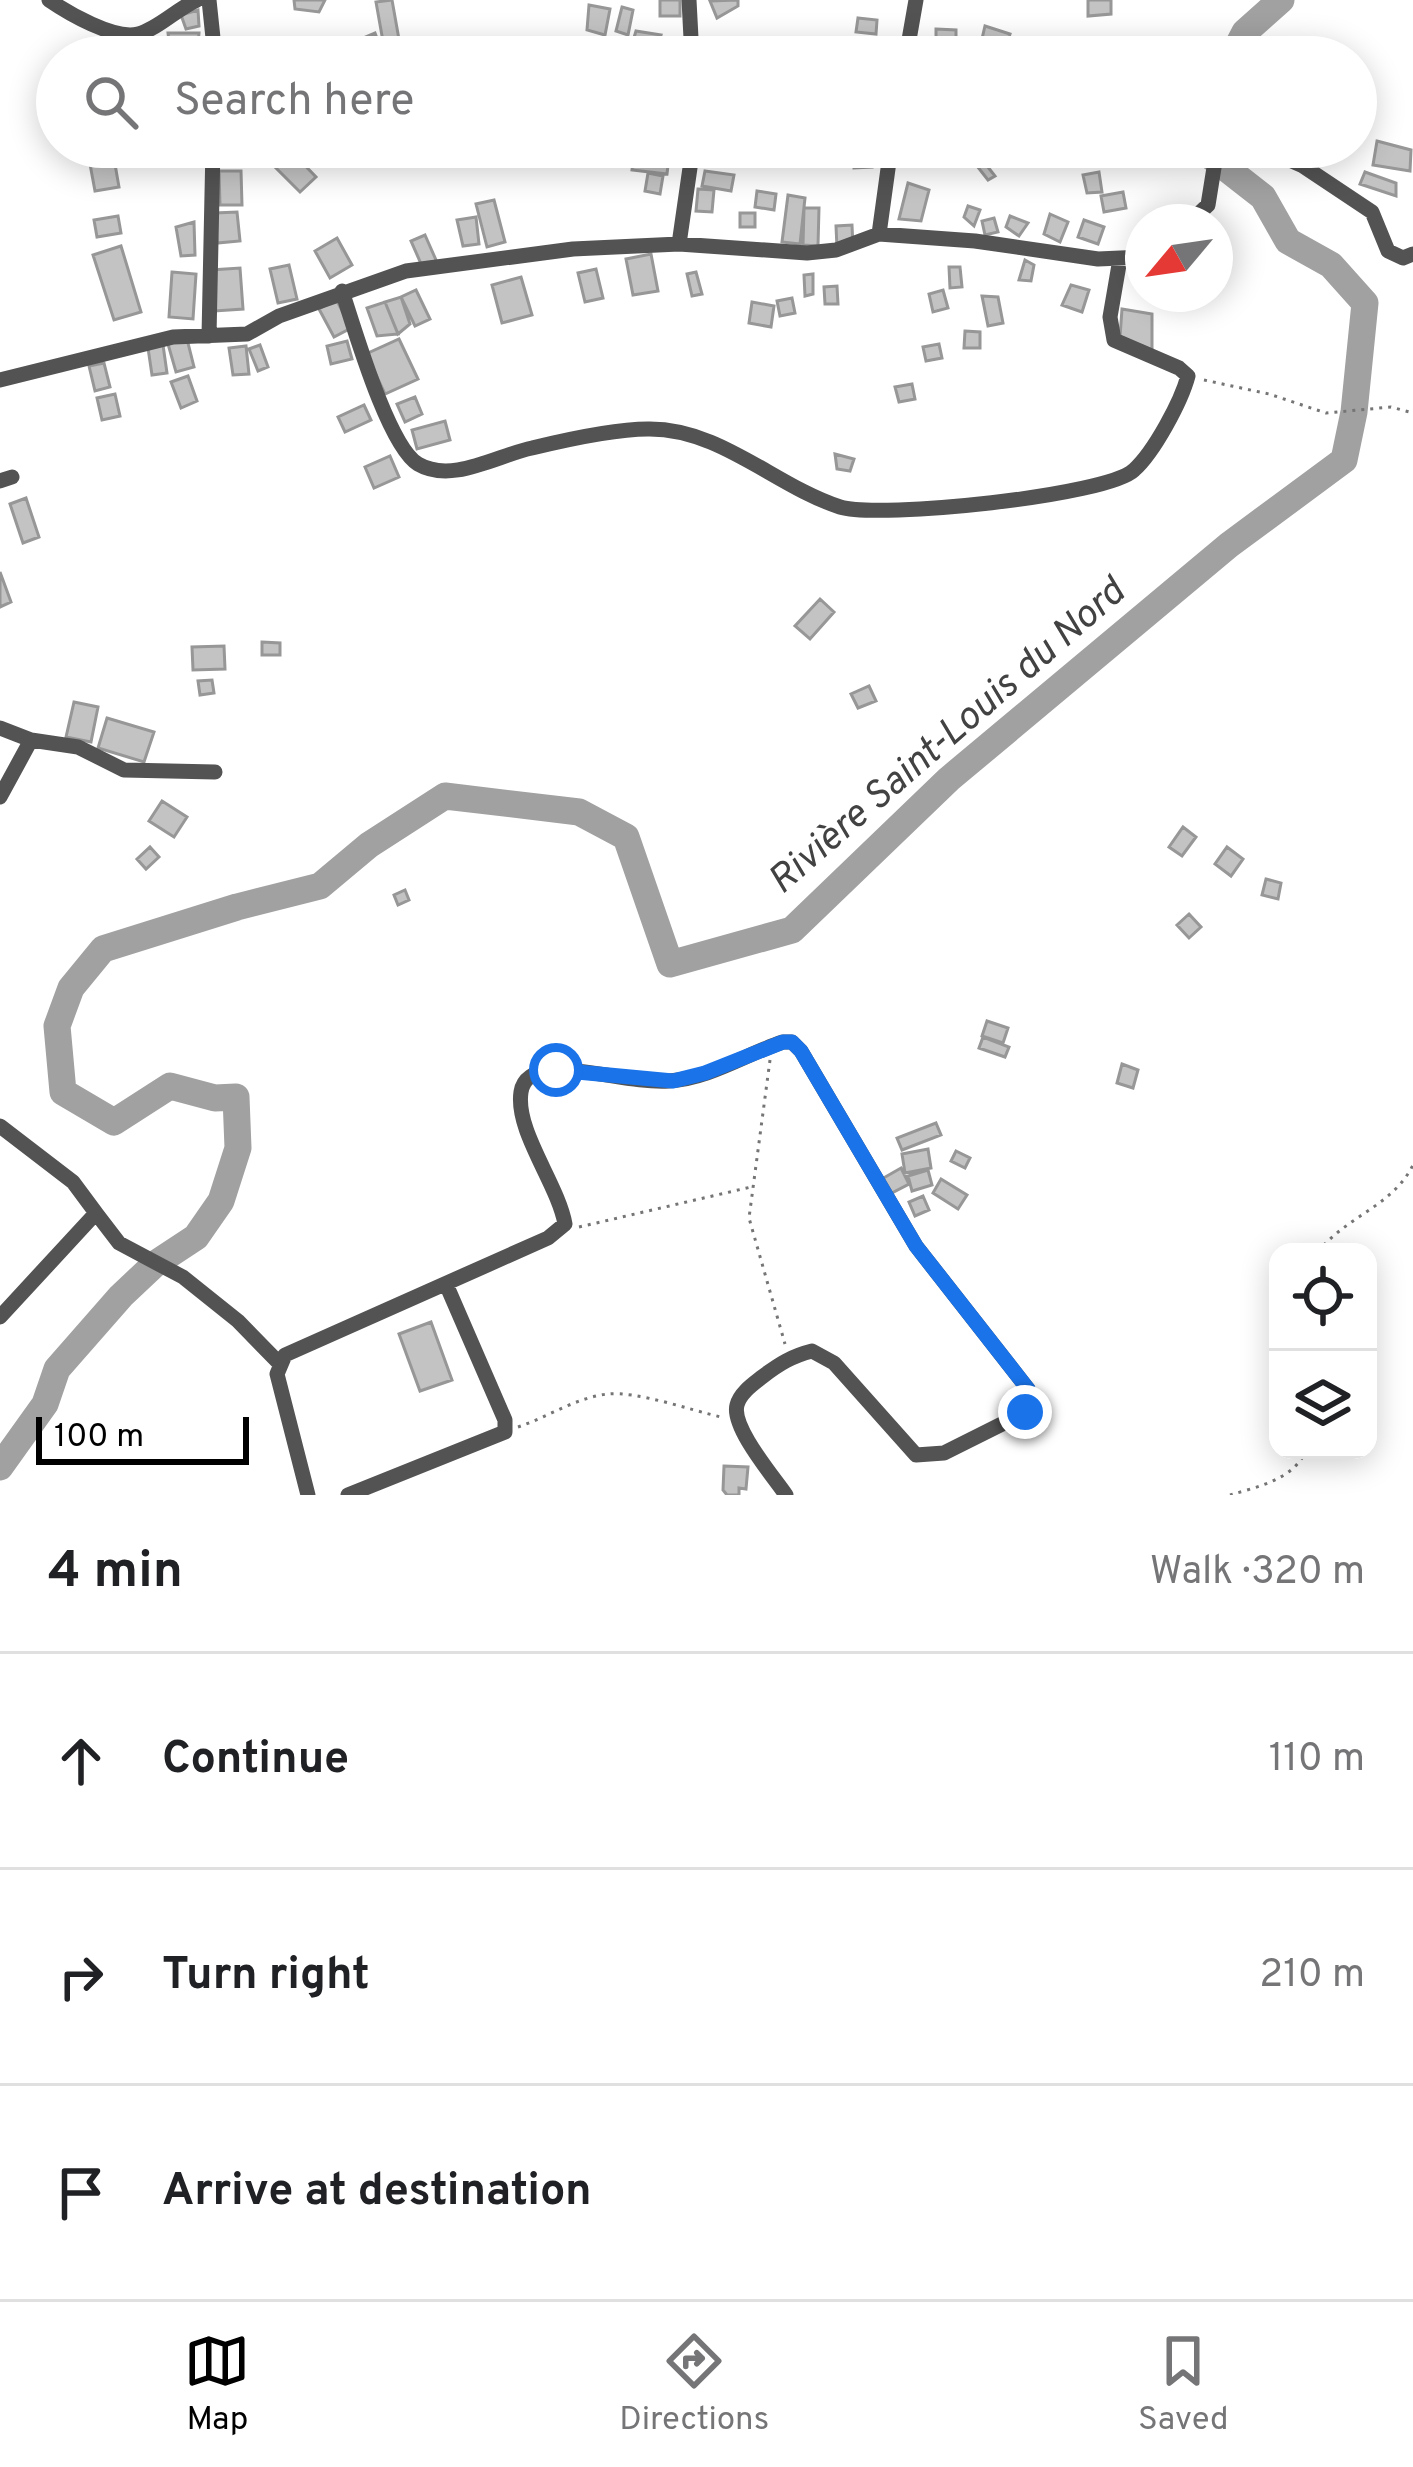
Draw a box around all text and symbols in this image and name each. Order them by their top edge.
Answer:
search box [36,36,1377,168]
icon: search [78,69,144,135]
text: Search here [174,74,414,131]
north arrow [1125,204,1233,312]
water label: Rivière Saint-Louis du Nord [759,568,1139,906]
route start [529,1043,583,1097]
map controls [1269,1243,1377,1459]
button: locate [1269,1243,1377,1351]
button: layers [1269,1351,1377,1459]
route end [998,1385,1052,1439]
scale bar [36,1411,249,1464]
text: 100 m [54,1417,144,1459]
text: 4 min [48,1541,183,1606]
text: Walk · 320 m [1150,1549,1365,1598]
icon: ahead [48,1728,114,1794]
text: Continue [162,1732,349,1789]
text: 110 m [1269,1736,1365,1785]
icon: right [48,1944,114,2010]
text: Turn right [162,1948,370,2005]
text: 210 m [1259,1952,1365,2001]
icon: arrive [48,2160,114,2226]
text: Arrive at destination [162,2164,592,2221]
tab: Map [184,2328,250,2442]
tab: Directions [619,2328,769,2442]
tab: Saved [1138,2328,1229,2442]

